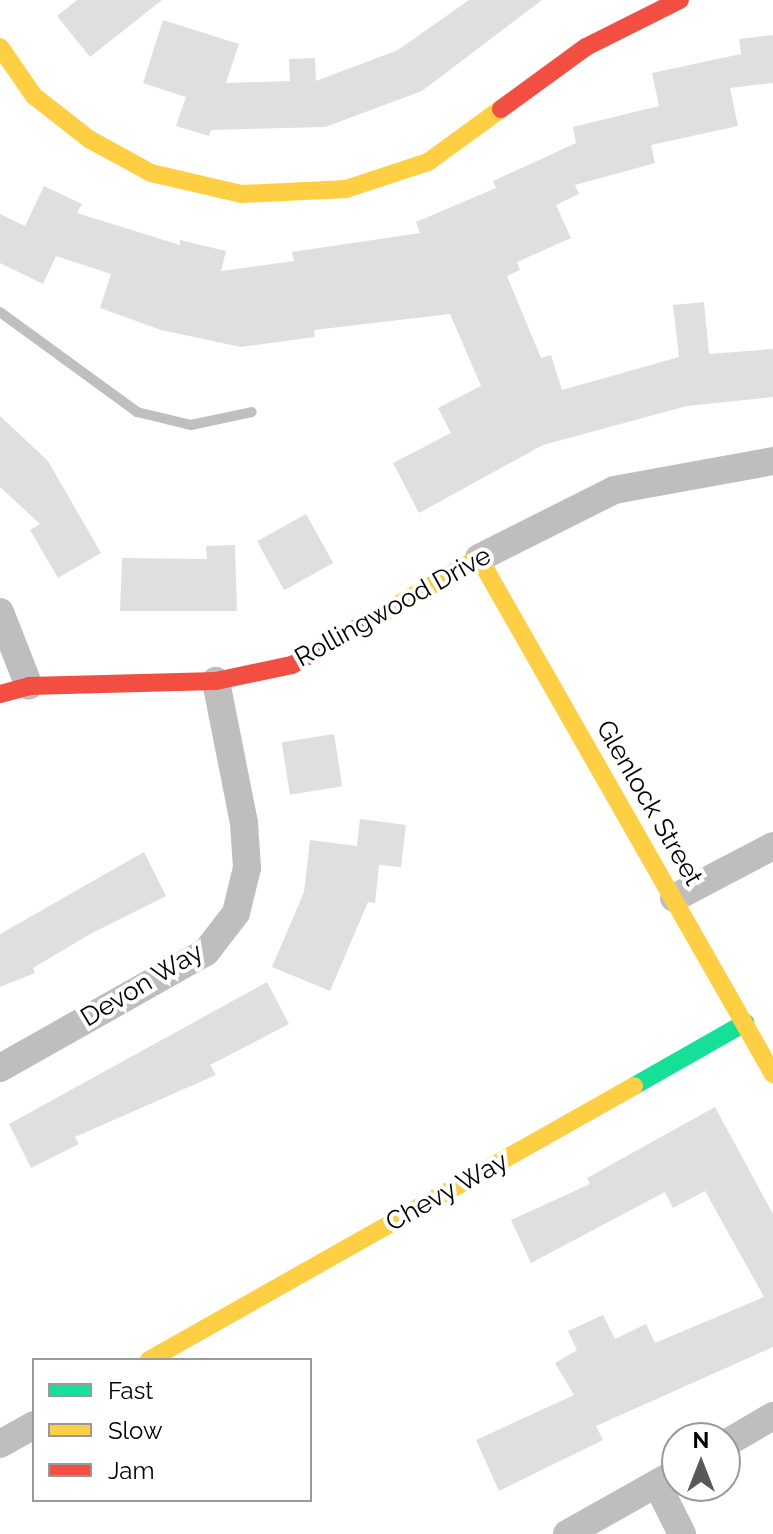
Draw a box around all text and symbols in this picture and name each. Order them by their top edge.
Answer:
street label: Rollingwood Drive [289,540,497,674]
street label: Glenlock Street [589,715,709,891]
street label: Devon Way [75,936,209,1034]
street label: Chevy Way [380,1145,514,1239]
legend [32,1358,312,1502]
text: Fast [108,1376,153,1405]
text: Slow [108,1416,162,1445]
north arrow [661,1422,741,1502]
text: N [693,1427,709,1453]
text: Jam [108,1456,154,1485]

